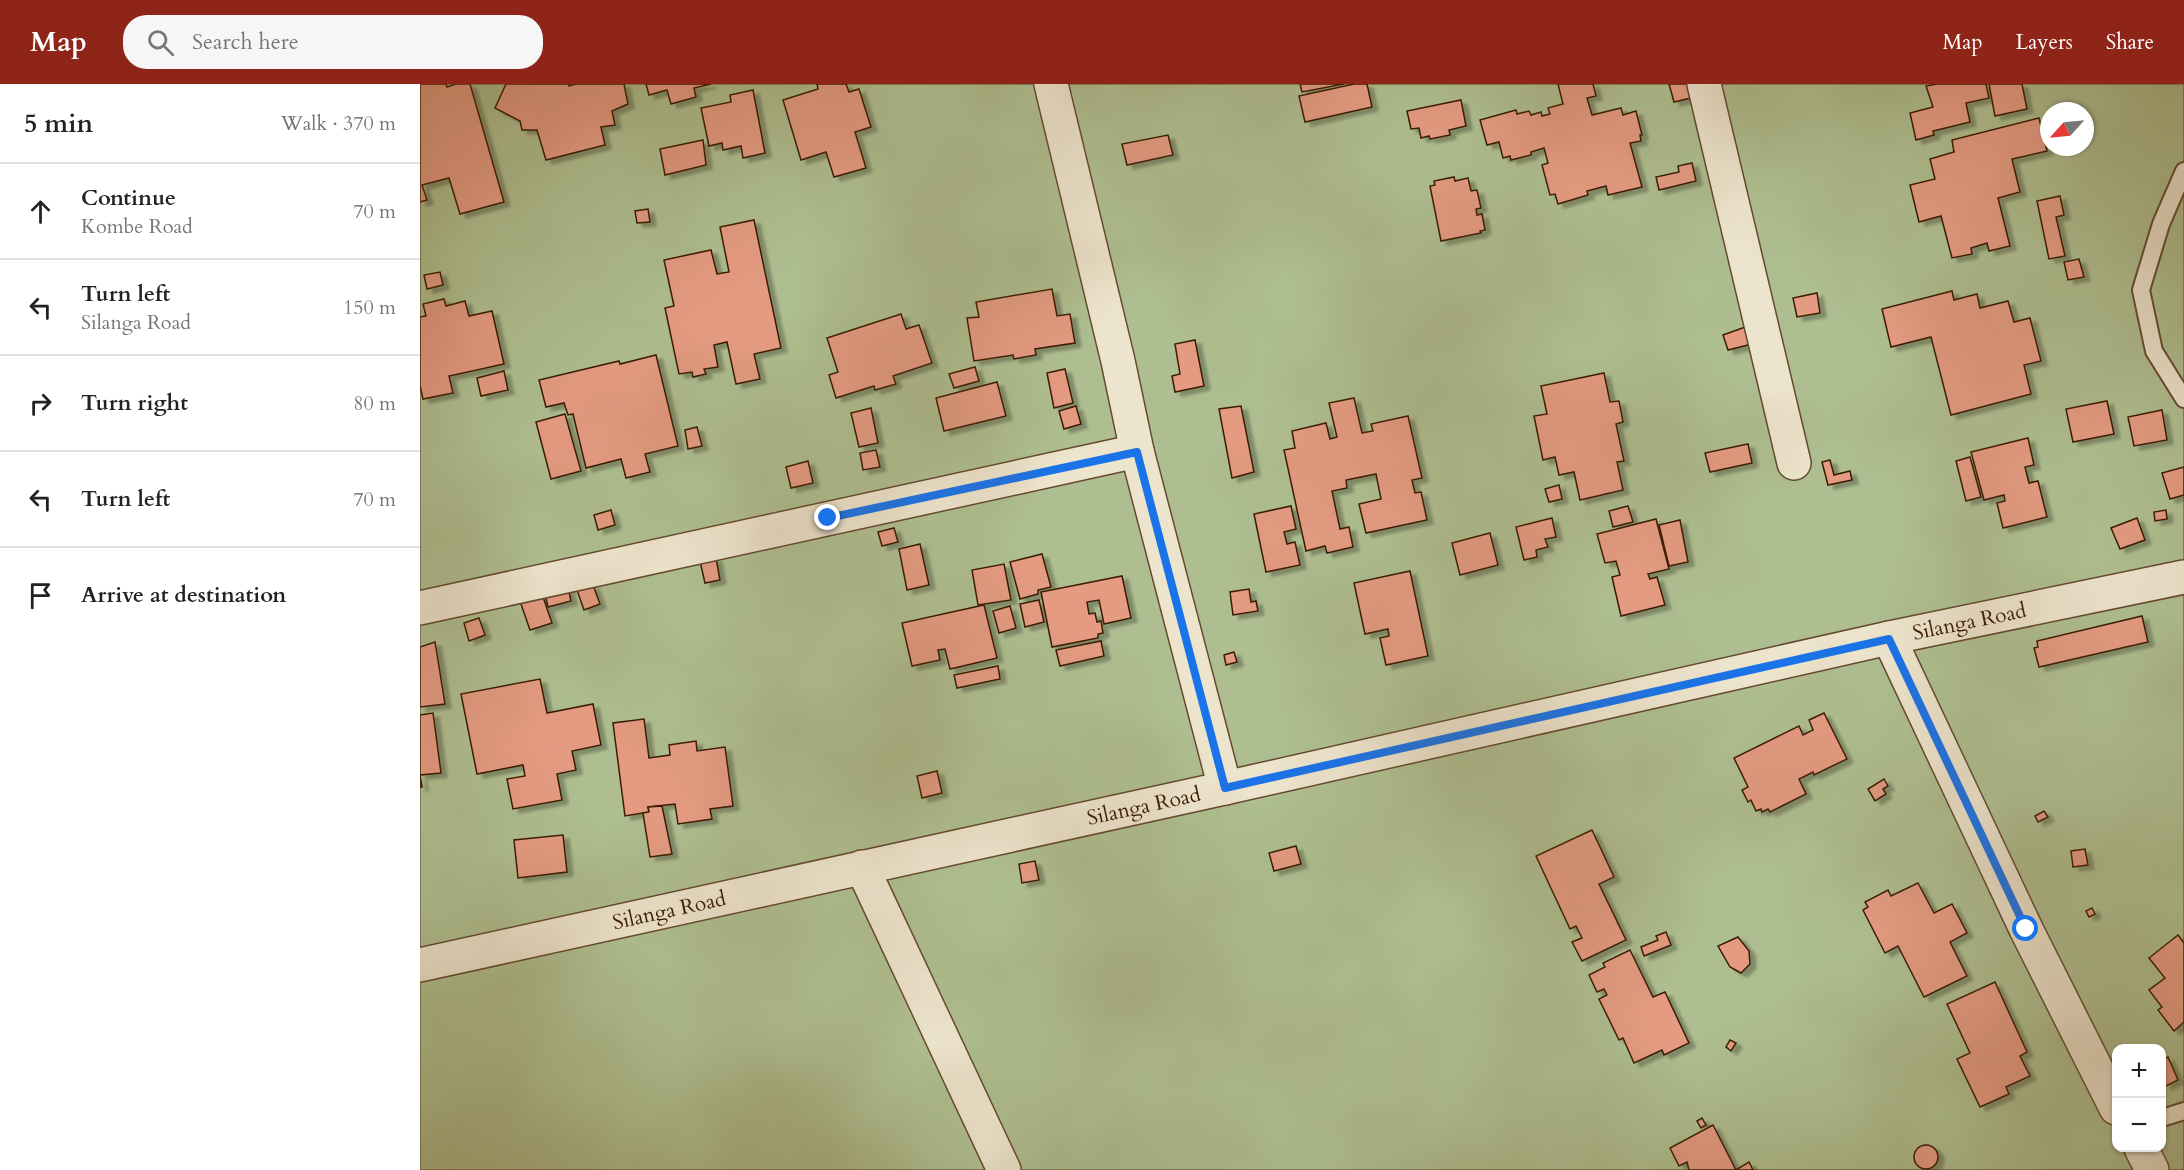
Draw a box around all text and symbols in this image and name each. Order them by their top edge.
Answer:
search box [123,15,543,69]
text: Map [30,23,87,61]
icon: search [144,26,177,59]
text: Search here [192,27,299,57]
text: Map [1943,28,1983,57]
text: Layers [2016,28,2073,57]
text: Share [2106,28,2154,57]
north arrow [2040,102,2094,156]
text: 5 min [24,106,93,141]
text: Walk · 370 m [281,110,396,137]
text: Continue [81,183,176,213]
icon: ahead [24,195,57,228]
text: 70 m [353,198,396,225]
text: Kombe Road [81,213,193,240]
text: Turn left [81,279,170,309]
icon: left [24,291,57,324]
text: 150 m [343,294,396,321]
text: Silanga Road [81,309,191,336]
icon: right [24,387,57,420]
text: Turn right [81,388,188,418]
text: 80 m [353,390,396,417]
icon: left [24,483,57,516]
text: Turn left [81,484,170,514]
text: 70 m [353,486,396,513]
route end [814,504,840,530]
icon: arrive [24,579,57,612]
text: Arrive at destination [81,580,286,610]
street label: Silanga Road [1910,596,2029,648]
street label: Silanga Road [1084,780,1203,833]
street label: Silanga Road [610,884,729,937]
route start [2012,915,2038,941]
map controls [2112,1044,2166,1152]
button: + [2112,1044,2166,1098]
button: − [2112,1098,2166,1152]

